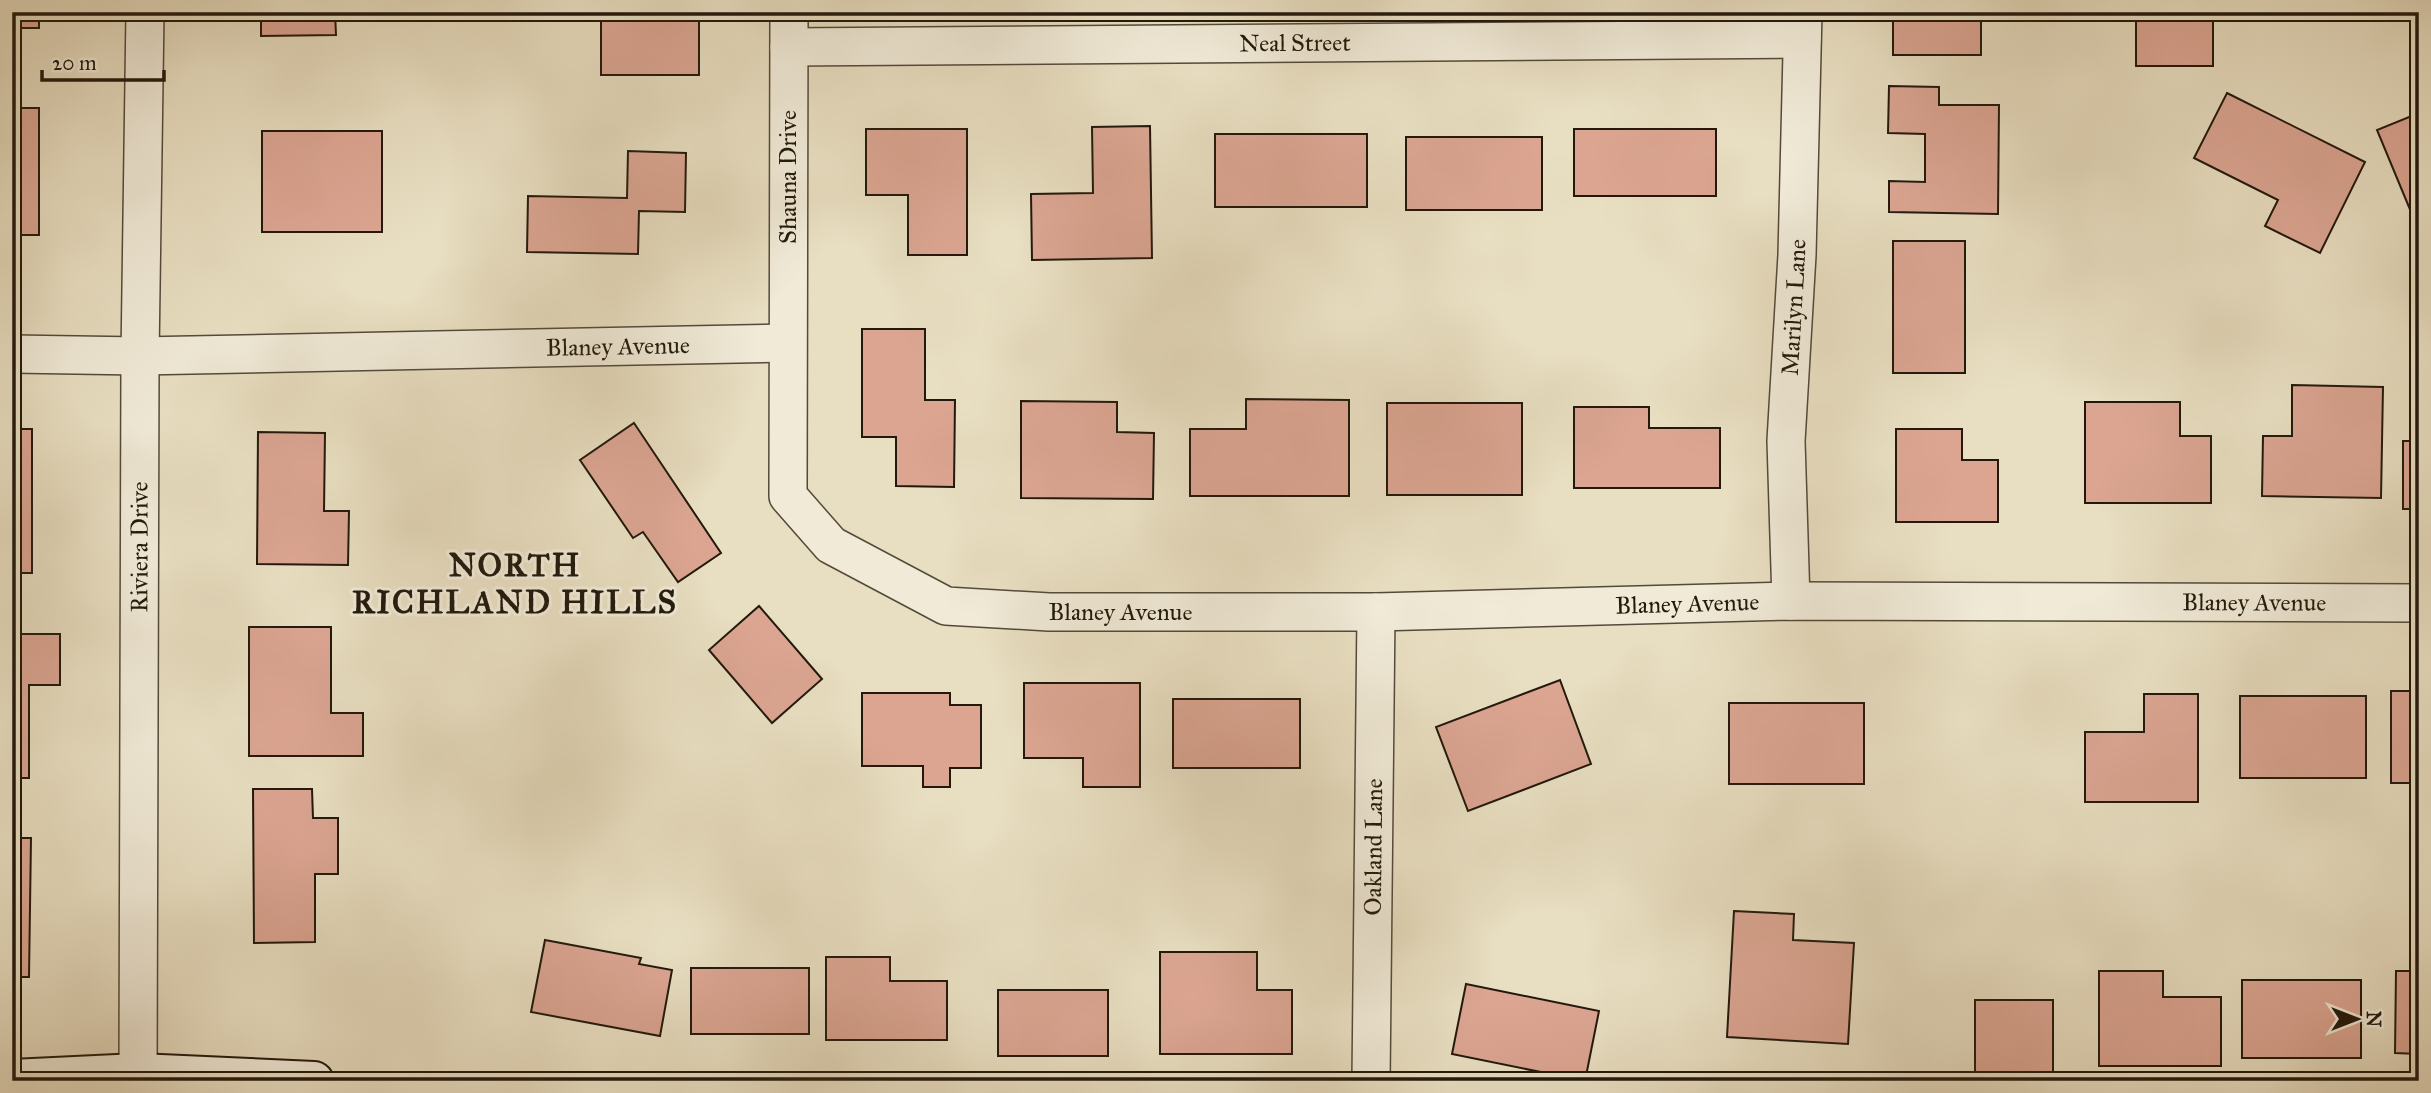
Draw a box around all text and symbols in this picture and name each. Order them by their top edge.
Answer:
street label: Neal Street [1239,28,1351,58]
scale bar [42,38,164,82]
text: 20 m [52,50,97,76]
street label: Shauna Drive [773,110,803,244]
street label: Marilyn Lane [1775,239,1812,377]
street label: Blaney Avenue [546,330,690,363]
street label: Riviera Drive [124,481,155,613]
district label: NORTH RICHLAND HILLS [352,546,678,622]
street label: Blaney Avenue [1615,587,1760,621]
street label: Blaney Avenue [2182,587,2326,618]
street label: Blaney Avenue [1049,597,1192,627]
street label: Oakland Lane [1358,778,1389,916]
north arrow [2322,984,2392,1054]
text: N [2362,1011,2385,1027]

